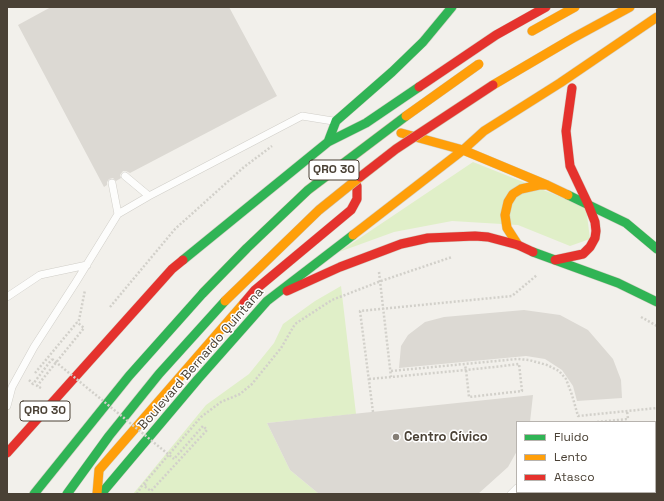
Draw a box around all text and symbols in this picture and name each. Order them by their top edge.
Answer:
road number: QRO 30 [309,160,359,180]
street label: Boulevard Bernardo Quintana [135,285,267,433]
road number: QRO 30 [20,401,70,421]
legend [516,421,656,493]
place label: Centro Cívico [404,429,488,445]
text: Fluido [554,429,589,445]
marker: Centro Cívico [391,432,401,442]
text: Lento [554,449,588,465]
text: Atasco [554,469,595,485]

